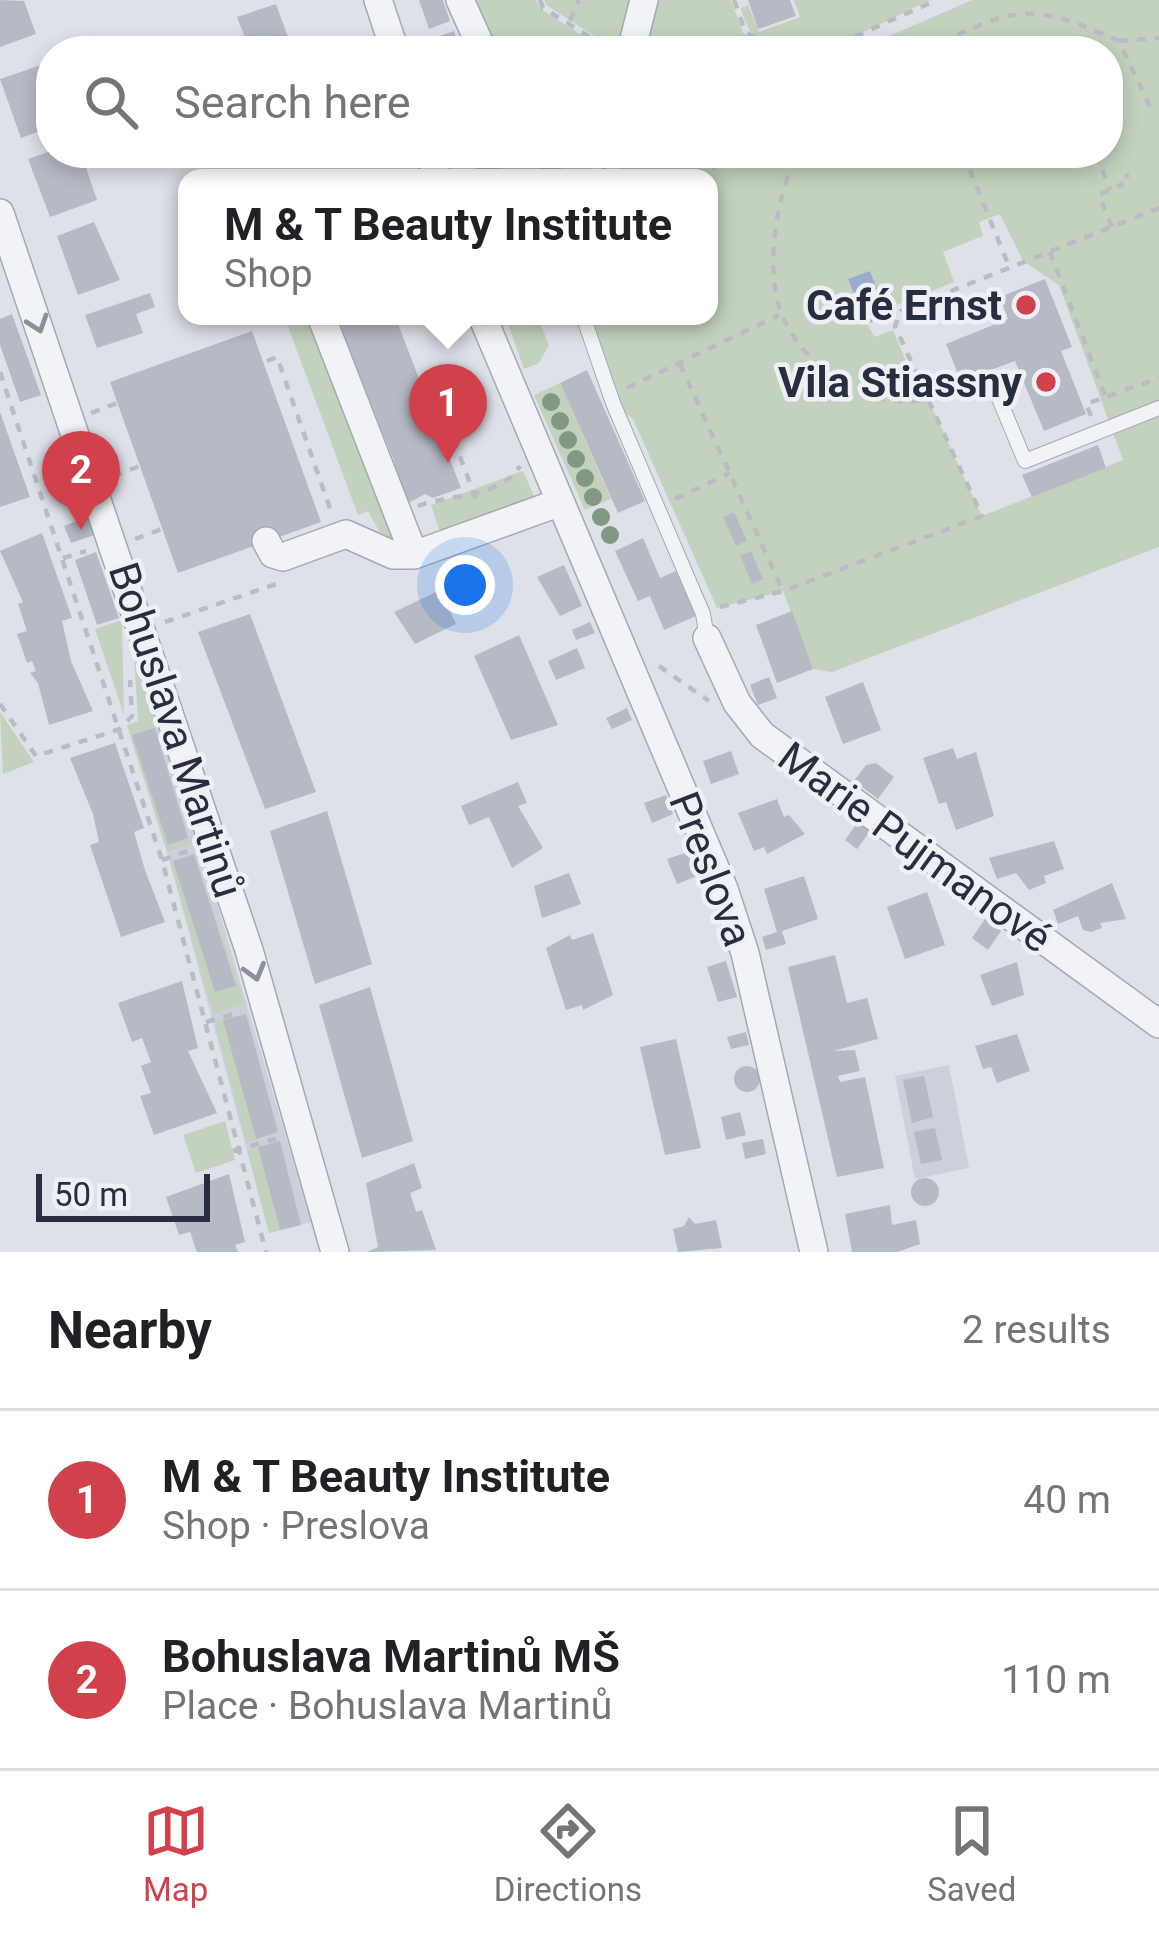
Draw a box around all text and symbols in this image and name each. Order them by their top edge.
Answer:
search box [36,36,1123,168]
icon: search [78,69,144,135]
text: Search here [174,76,411,129]
popup [178,169,718,325]
text: M & T Beauty Institute [224,198,672,251]
text: Shop [224,251,313,297]
place label: Café Ernst [806,281,1002,330]
marker: Café Ernst [1013,292,1039,318]
one-way arrow [24,312,48,333]
place label: Vila Stiassny [778,358,1023,407]
pin: 1 [409,364,487,463]
marker: Vila Stiassny [1033,369,1059,395]
pin: 2 [42,431,120,530]
your location [435,555,495,615]
street label: Bohuslava Martinů [99,556,253,904]
street label: Marie Pujmanové [769,732,1061,962]
street label: Preslova [659,785,763,953]
one-way arrow [241,961,266,982]
scale bar [36,1168,210,1221]
text: 50 m [54,1175,128,1214]
text: Nearby [48,1301,212,1360]
text: 2 results [962,1307,1111,1353]
text: M & T Beauty Institute [162,1450,610,1503]
text: 1 [76,1477,98,1523]
text: 40 m [1023,1477,1111,1523]
text: Shop · Preslova [162,1503,430,1549]
text: Bohuslava Martinů MŠ [162,1630,620,1683]
text: 2 [76,1657,98,1703]
text: 110 m [1001,1657,1111,1703]
text: Place · Bohuslava Martinů [162,1683,612,1729]
tab: Map [143,1798,209,1909]
tab: Directions [494,1798,642,1909]
tab: Saved [927,1798,1016,1909]

